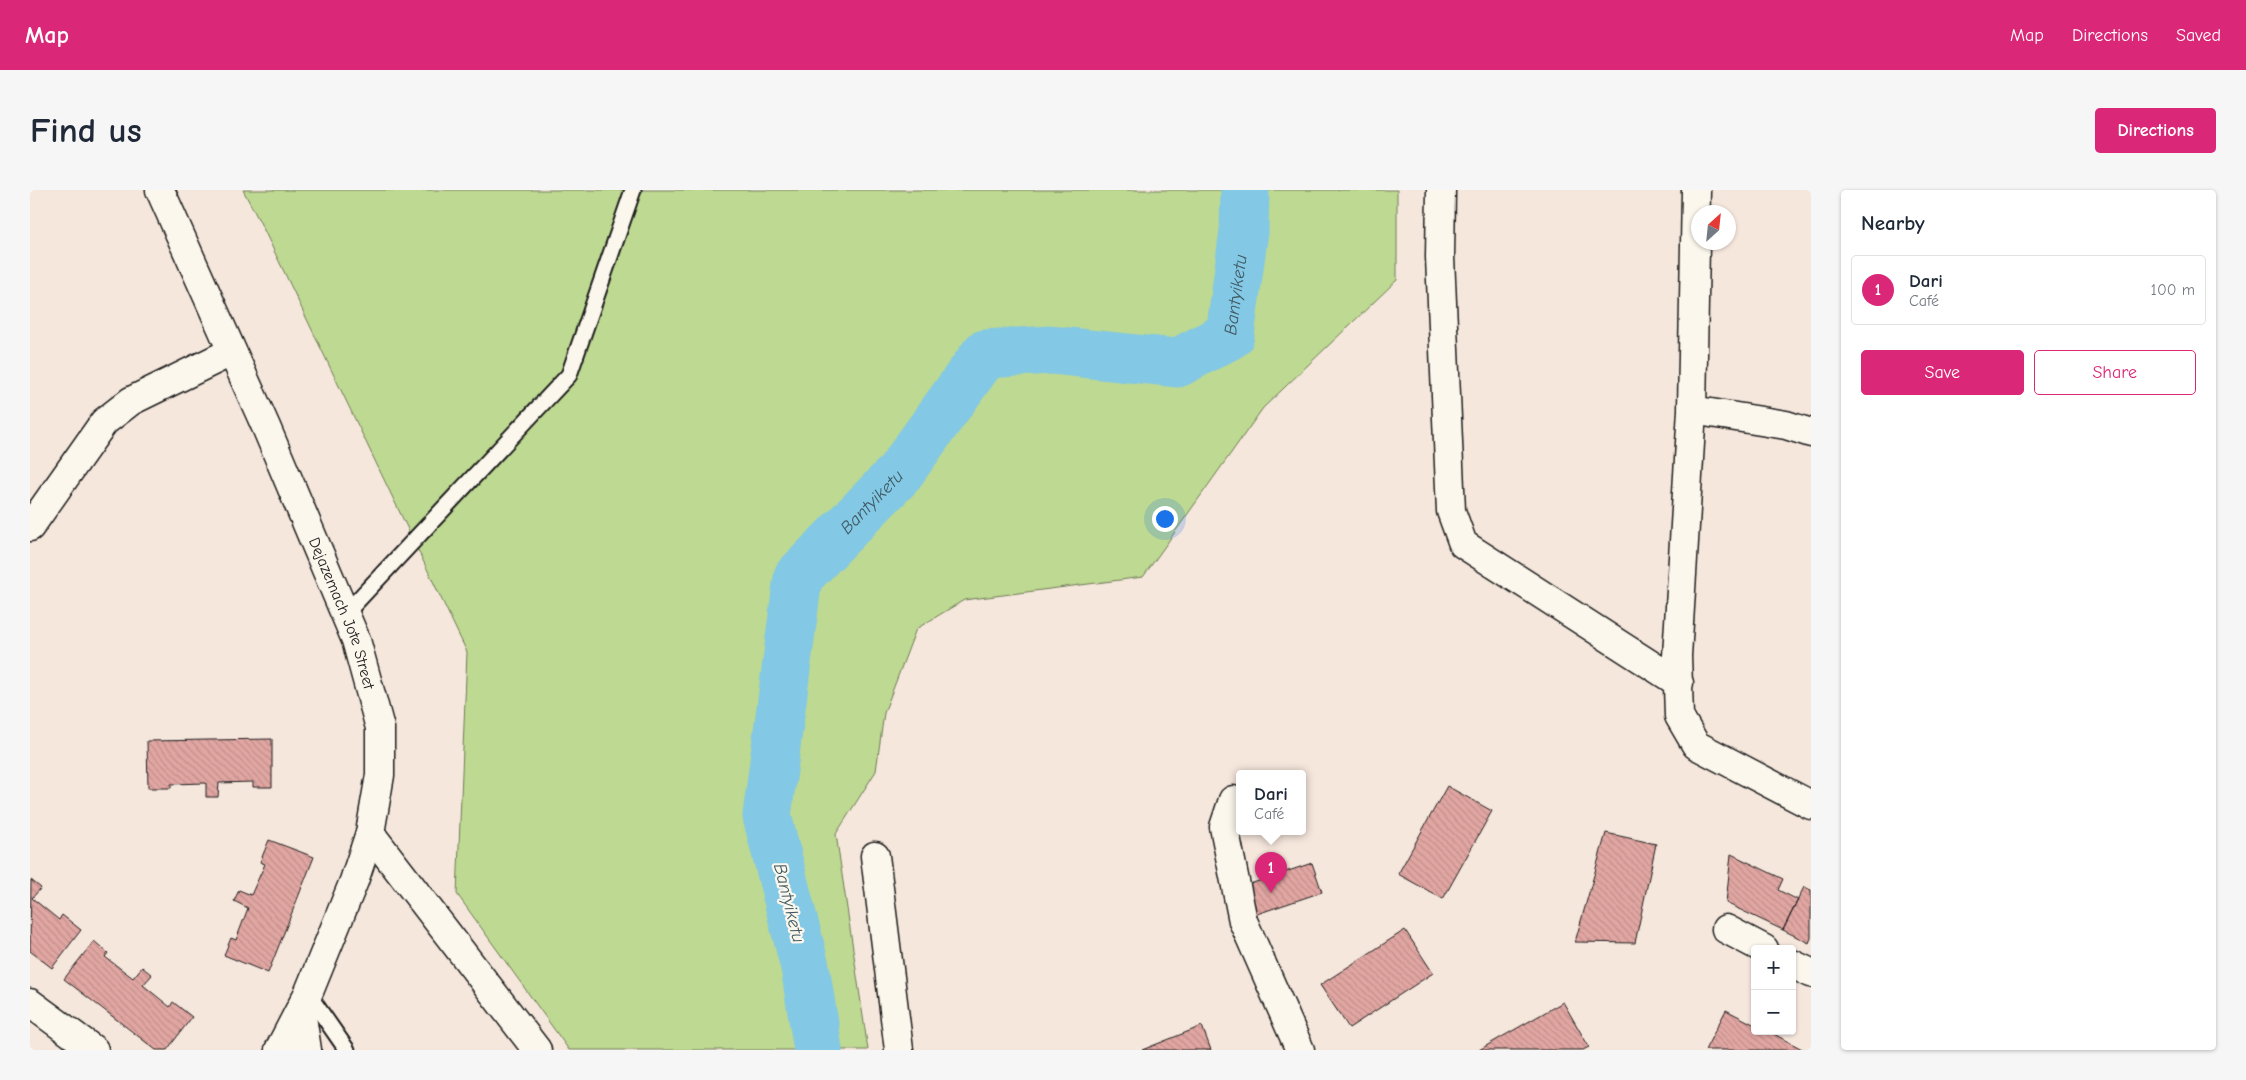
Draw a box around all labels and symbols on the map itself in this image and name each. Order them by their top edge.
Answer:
north arrow [1691,205,1736,250]
water label: Bantyiketu [1220,253,1251,336]
water label: Bantyiketu [836,466,908,538]
your location [1152,506,1178,532]
street label: Dejazemach Jote Street [305,535,378,692]
pin: 1 [1255,852,1287,893]
water label: Bantyiketu [769,861,809,945]

